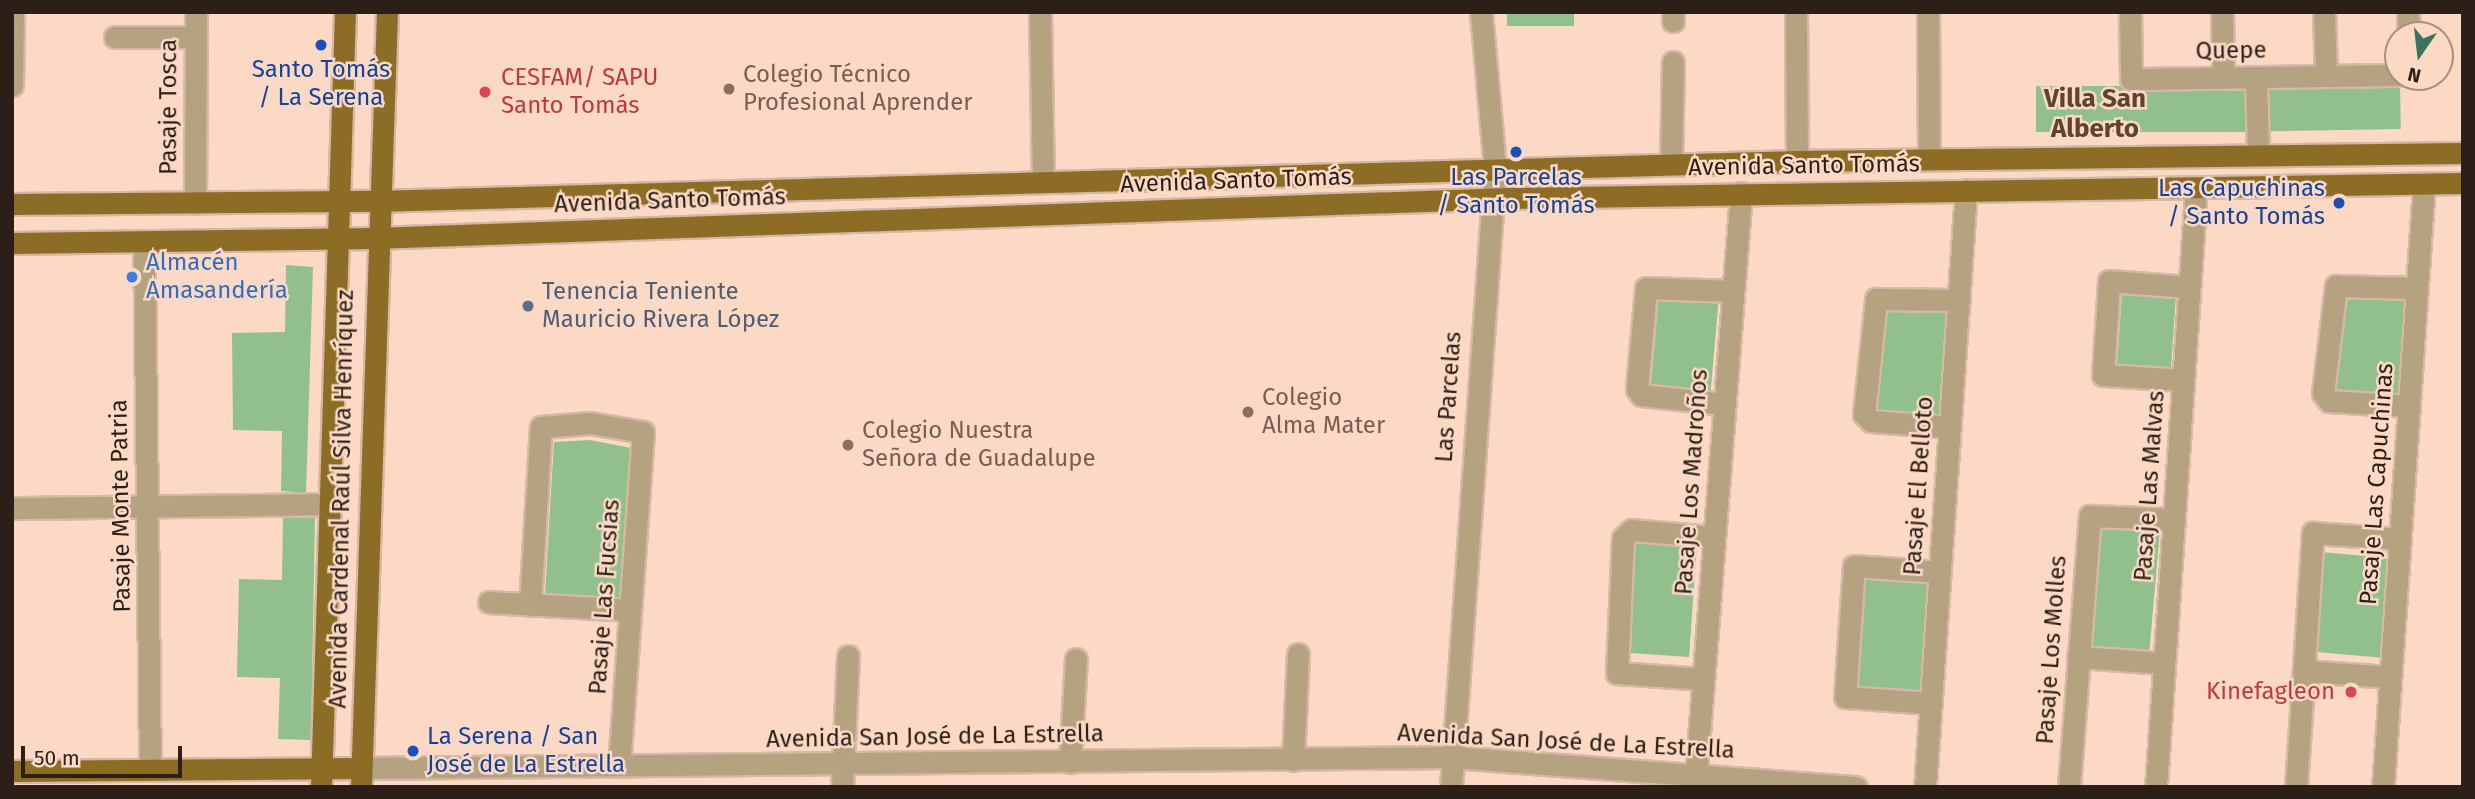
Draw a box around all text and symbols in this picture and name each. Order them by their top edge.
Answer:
north arrow [2384,21,2454,91]
street label: Quepe [2195,36,2267,66]
marker: Santo Tomás / La Serena [313,37,329,53]
street label: Pasaje Tosca [155,39,183,175]
place label: Santo Tomás / La Serena [252,56,390,112]
place label: Colegio Técnico Profesional Aprender [743,61,973,117]
text: N [2405,62,2423,88]
place label: CESFAM/ SAPU Santo Tomás [501,64,659,120]
marker: Colegio Técnico Profesional Aprender [721,81,737,97]
marker: CESFAM/ SAPU Santo Tomás [475,82,495,102]
district label: Villa San Alberto [2044,83,2146,144]
marker: Las Parcelas / Santo Tomás [1508,144,1524,160]
street label: Avenida Santo Tomás [1688,150,1920,182]
street label: Avenida Santo Tomás [1120,163,1352,199]
place label: Las Parcelas / Santo Tomás [1437,164,1595,220]
place label: Las Capuchinas / Santo Tomás [2158,175,2325,231]
street label: Avenida Santo Tomás [554,183,786,219]
marker: Las Capuchinas / Santo Tomás [2331,195,2347,211]
place label: Almacén Amasandería [146,249,288,305]
marker: Almacén Amasandería [124,269,140,285]
place label: Tenencia Teniente Mauricio Rivera López [542,278,779,334]
street label: Avenida Cardenal Raúl Silva Henríquez [324,289,360,709]
marker: Tenencia Teniente Mauricio Rivera López [520,298,536,314]
street label: Las Parcelas [1430,330,1468,464]
street label: Pasaje Las Capuchinas [2354,362,2400,606]
street label: Pasaje Los Madroños [1670,368,1714,596]
place label: Colegio Alma Mater [1262,384,1385,440]
street label: Pasaje Las Malvas [2129,390,2171,582]
street label: Pasaje El Belloto [1898,396,1940,576]
street label: Pasaje Monte Patria [105,399,137,613]
marker: Colegio Alma Mater [1240,404,1256,420]
place label: Colegio Nuestra Señora de Guadalupe [862,417,1096,473]
marker: Colegio Nuestra Señora de Guadalupe [840,437,856,453]
street label: Pasaje Las Fucsias [584,498,626,696]
street label: Pasaje Los Molles [2031,555,2073,745]
place label: Kinefagleon [2206,678,2335,706]
marker: Kinefagleon [2341,682,2361,702]
street label: Avenida San José de La Estrella [1397,719,1735,765]
street label: Avenida San José de La Estrella [766,720,1104,754]
place label: La Serena / San José de La Estrella [427,723,625,779]
scale bar [24,732,186,776]
marker: La Serena / San José de La Estrella [405,743,421,759]
text: 50 m [34,745,80,771]

